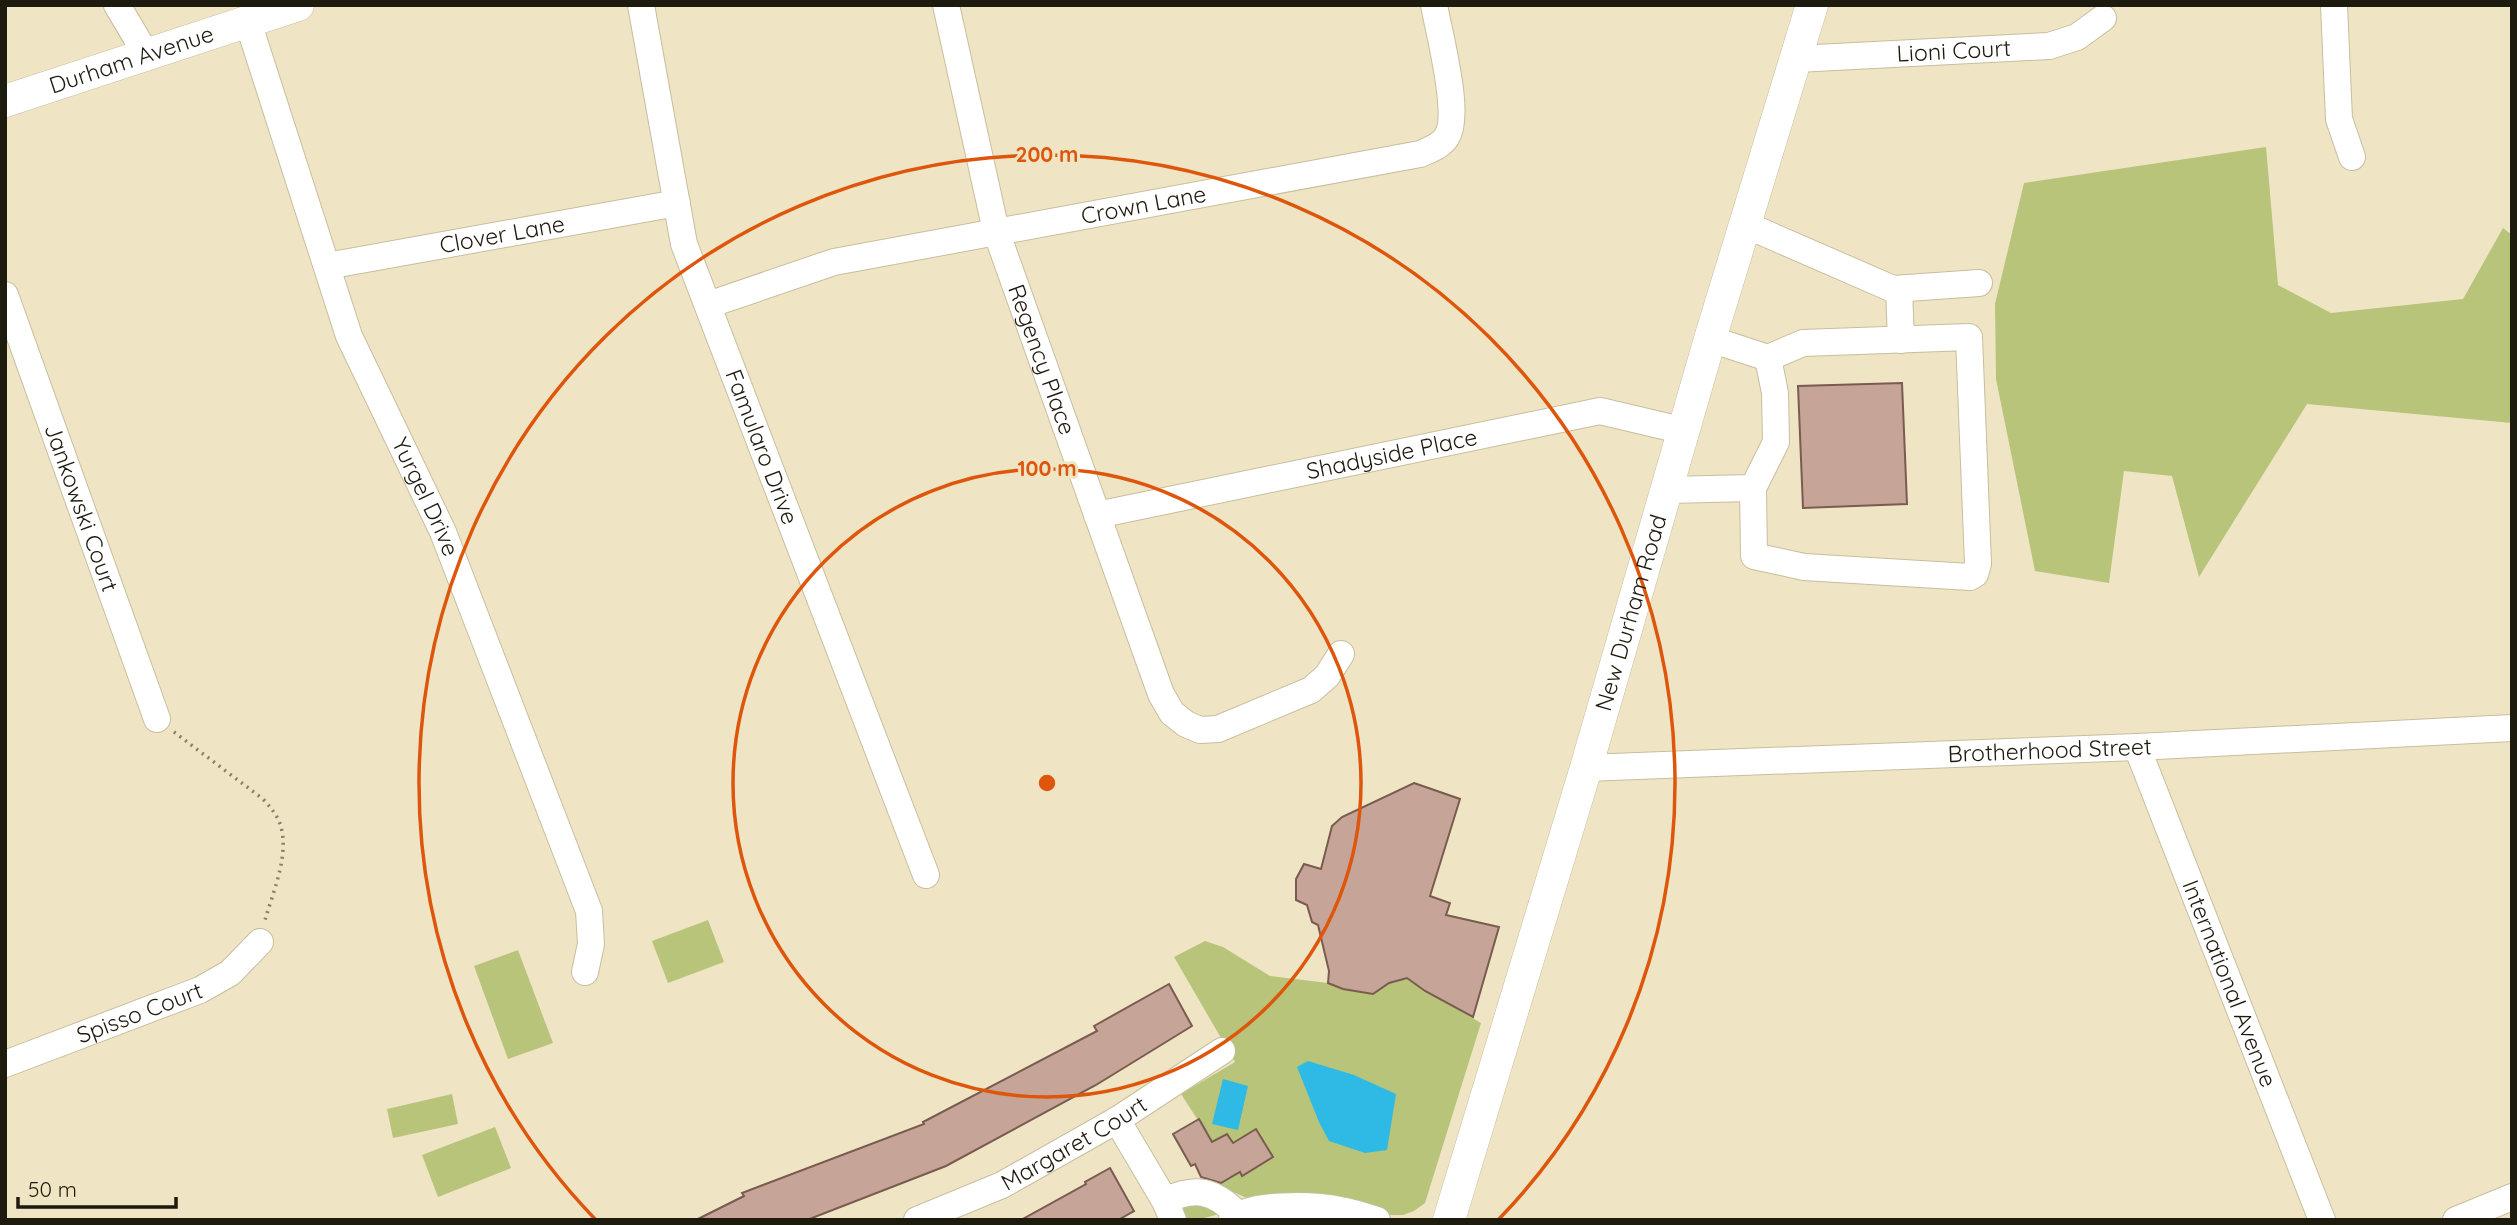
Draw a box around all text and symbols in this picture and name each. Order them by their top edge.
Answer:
street label: Durham Avenue [45,19,217,100]
street label: Lioni Court [1896,33,2012,68]
text: 200 m [1016,141,1078,167]
street label: Crown Lane [1079,179,1208,230]
street label: Clover Lane [437,208,567,259]
street label: Regency Place [1002,280,1082,439]
street label: Famularo Drive [719,365,805,528]
street label: Jankowski Court [38,420,125,596]
street label: Shadyside Place [1304,422,1480,485]
street label: Yurgel Drive [386,432,466,560]
text: 100 m [1017,455,1077,481]
street label: New Durham Road [1588,511,1673,714]
street label: Brotherhood Street [1947,731,2153,768]
centre of rings [1035,771,1059,795]
street label: International Avenue [2176,876,2284,1091]
street label: Spisso Court [72,975,207,1049]
street label: Margaret Court [996,1089,1152,1197]
scale bar [18,1166,175,1210]
text: 50 m [28,1176,77,1202]

